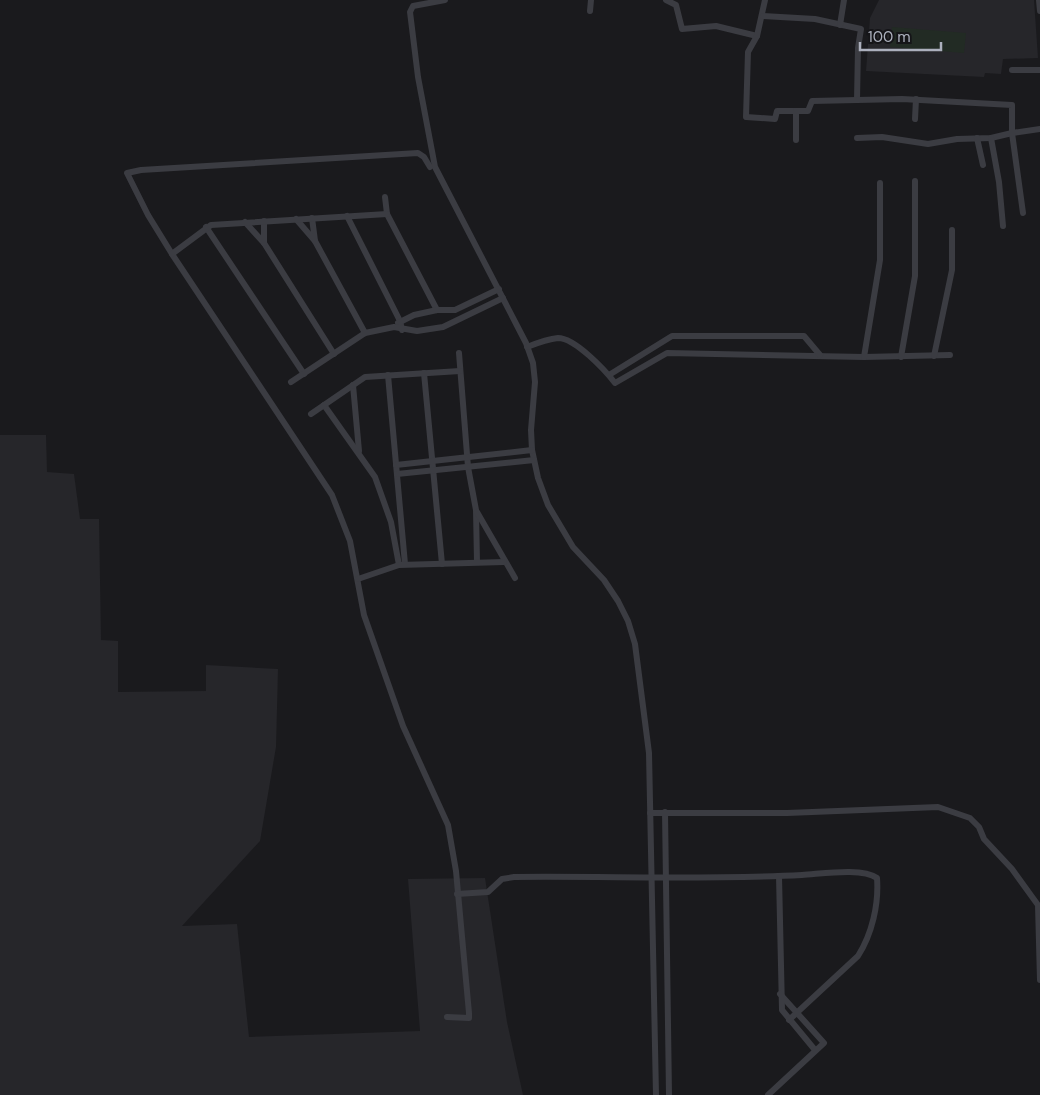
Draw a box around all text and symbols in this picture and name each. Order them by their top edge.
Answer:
scale bar [860,20,941,52]
text: 100 m [868,27,911,47]

